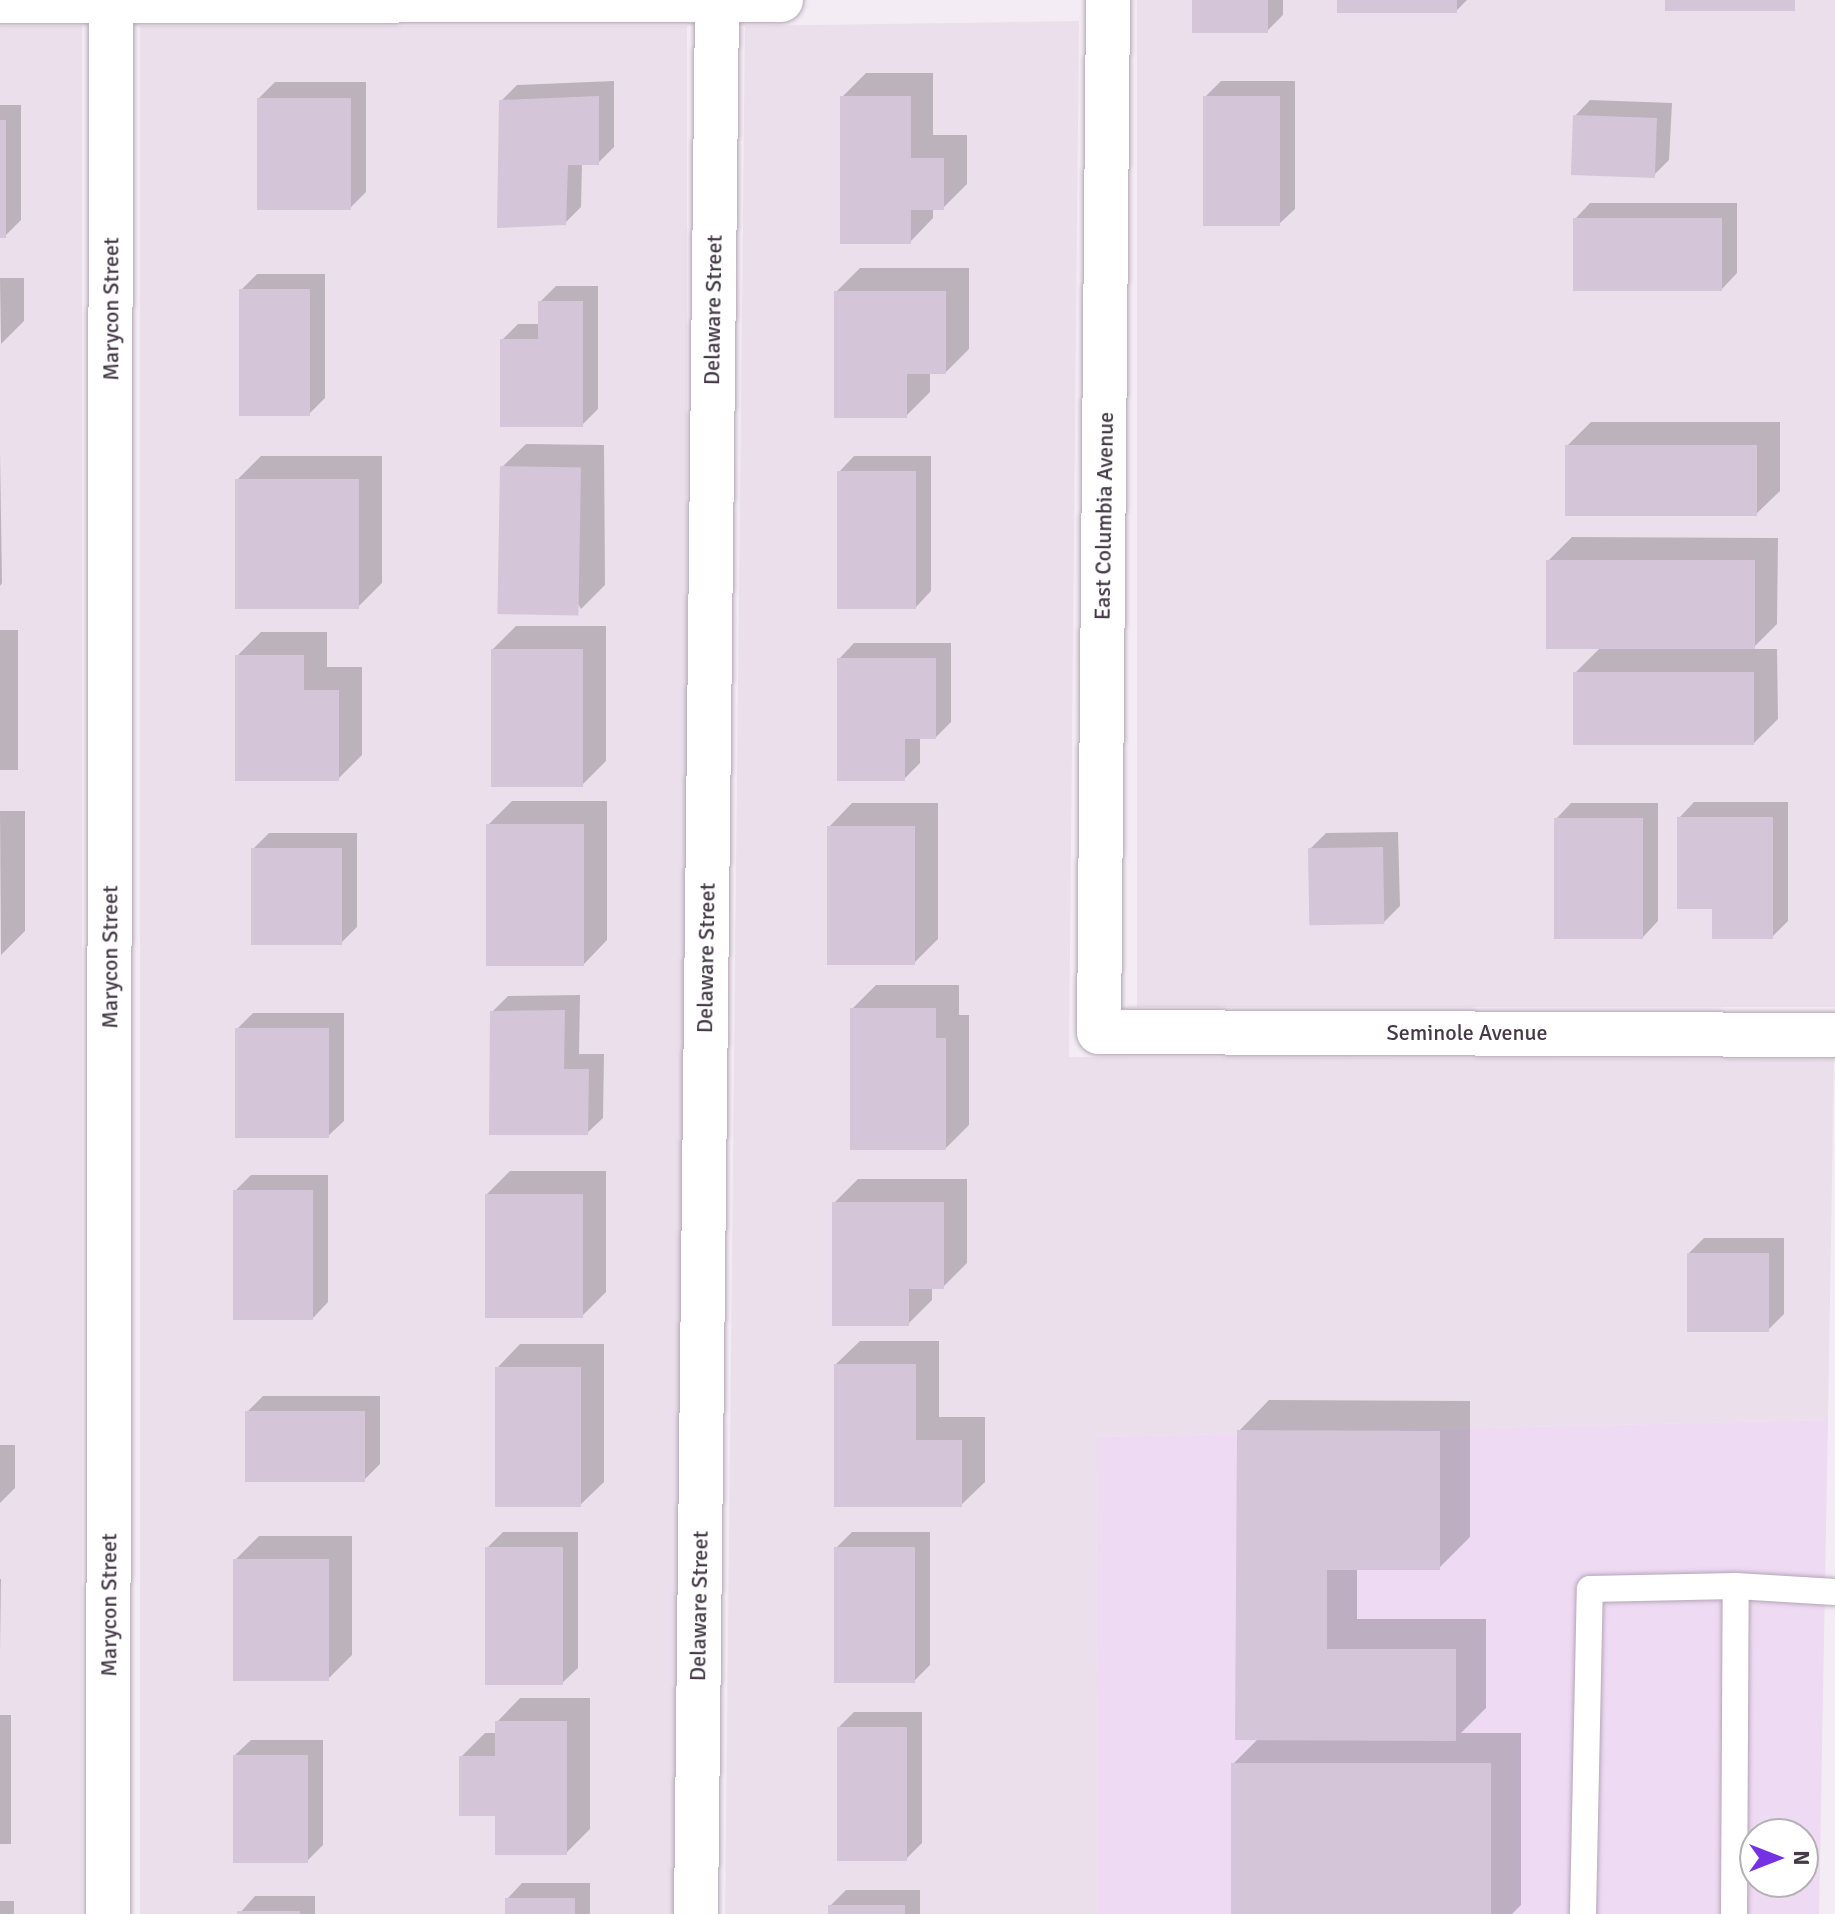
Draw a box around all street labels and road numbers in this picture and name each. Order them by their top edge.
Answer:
street label: Delaware Street [698,235,728,385]
street label: Marycon Street [98,237,124,381]
street label: East Columbia Avenue [1089,412,1119,620]
street label: Delaware Street [691,883,721,1033]
street label: Marycon Street [97,885,123,1029]
street label: Seminole Avenue [1386,1020,1548,1046]
street label: Delaware Street [684,1531,714,1681]
street label: Marycon Street [96,1533,122,1677]

